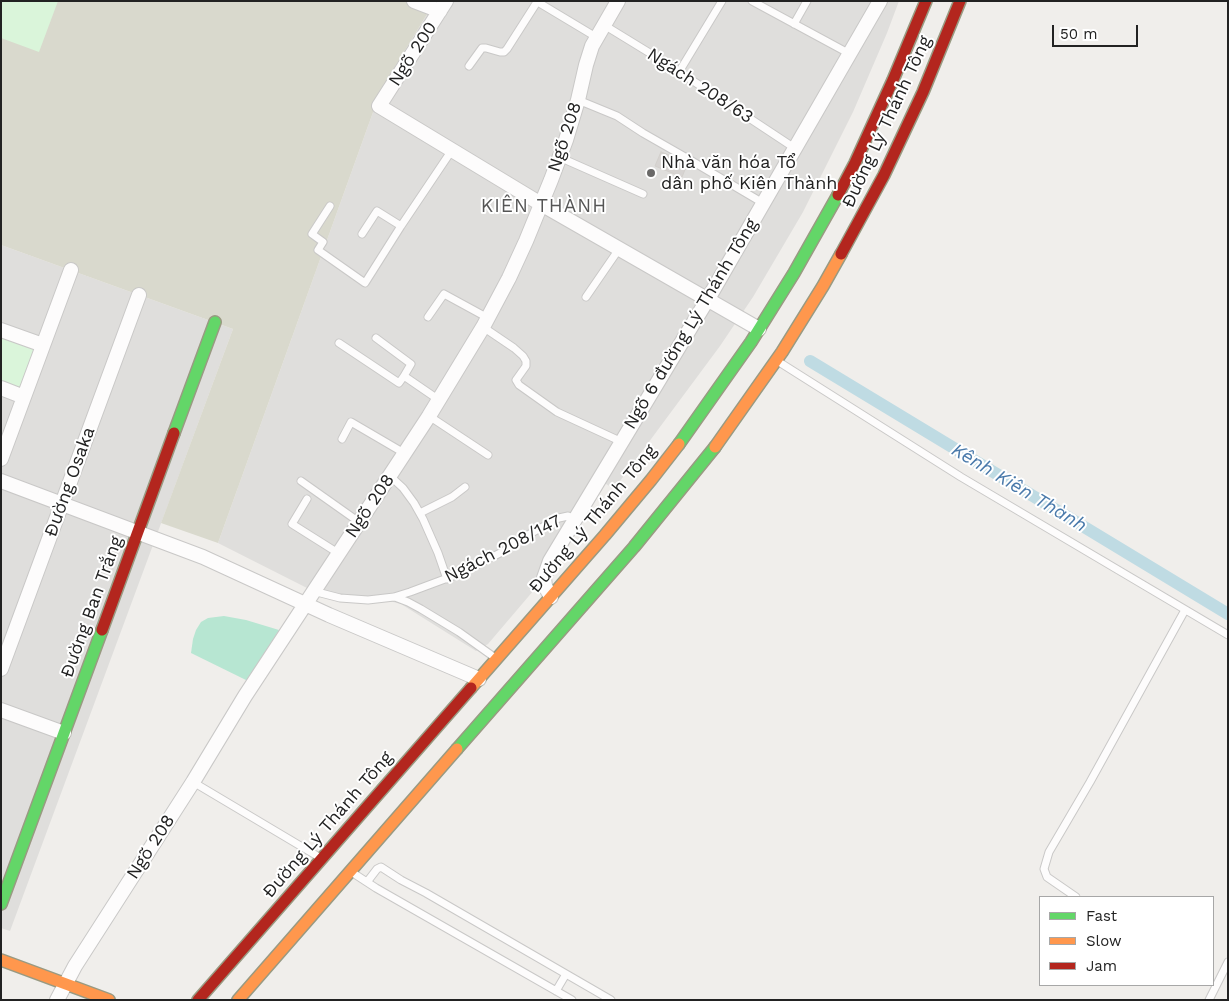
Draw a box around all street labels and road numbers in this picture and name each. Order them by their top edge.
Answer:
street label: Ngõ 200 [384,18,442,90]
street label: Đường Lý Thánh Tông [838,33,936,211]
street label: Ngách 208/63 [643,44,757,128]
street label: Ngõ 208 [544,99,586,175]
street label: Ngõ 6 đường Lý Thánh Tông [619,215,763,433]
street label: Đường Osaka [40,424,100,540]
street label: Đường Lý Thánh Tông [525,440,661,598]
street label: Ngõ 208 [341,470,399,542]
street label: Ngách 208/147 [441,510,565,588]
street label: Đường Ban Trắng [56,533,128,681]
street label: Đường Lý Thánh Tông [258,747,398,903]
street label: Ngõ 208 [122,811,180,883]

